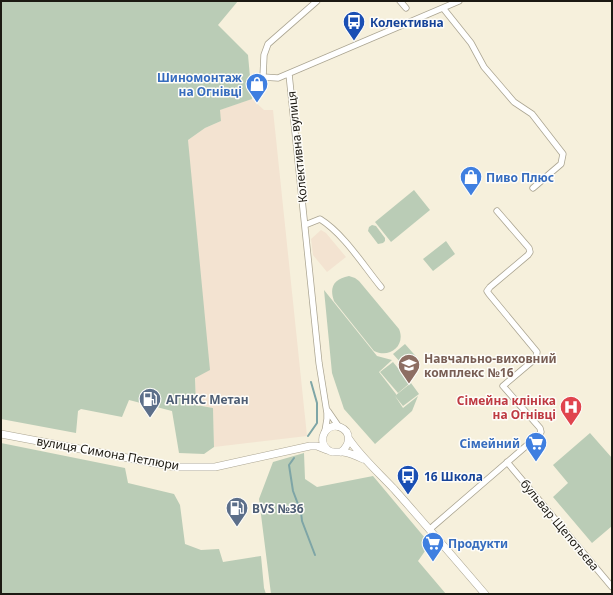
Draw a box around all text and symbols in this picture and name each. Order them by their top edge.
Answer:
bus stop icon: Колективна [341,9,367,42]
place label: Колективна [370,14,444,31]
place label: Шиномонтаж на Огнівці [157,69,243,100]
shop icon: Шиномонтаж на Огнівці [244,71,270,104]
street label: Колективна вулиця [283,90,311,204]
shop icon: Пиво Плюс [458,164,484,197]
place label: Пиво Плюс [486,169,554,186]
place label: Навчально-виховний комплекс №16 [424,350,557,381]
school or university icon: Навчально-виховний комплекс №16 [396,352,422,385]
fuel station icon: АГНКС Метан [137,386,163,419]
place label: АГНКС Метан [166,391,249,408]
place label: Сімейна клініка на Огнівці [457,392,556,423]
hospital icon: Сімейна клініка на Огнівці [558,394,584,427]
supermarket icon: Сімейний [523,430,549,463]
street label: вулиця Симона Петлюри [35,432,181,474]
place label: Сімейний [459,435,520,452]
bus stop icon: 16 Школа [395,463,421,496]
place label: 16 Школа [424,468,483,485]
street label: бульвар Щепотьєва [517,476,603,574]
fuel station icon: BVS №36 [224,495,250,528]
place label: BVS №36 [252,500,304,517]
supermarket icon: Продукти [420,530,446,563]
place label: Продукти [448,535,508,552]

